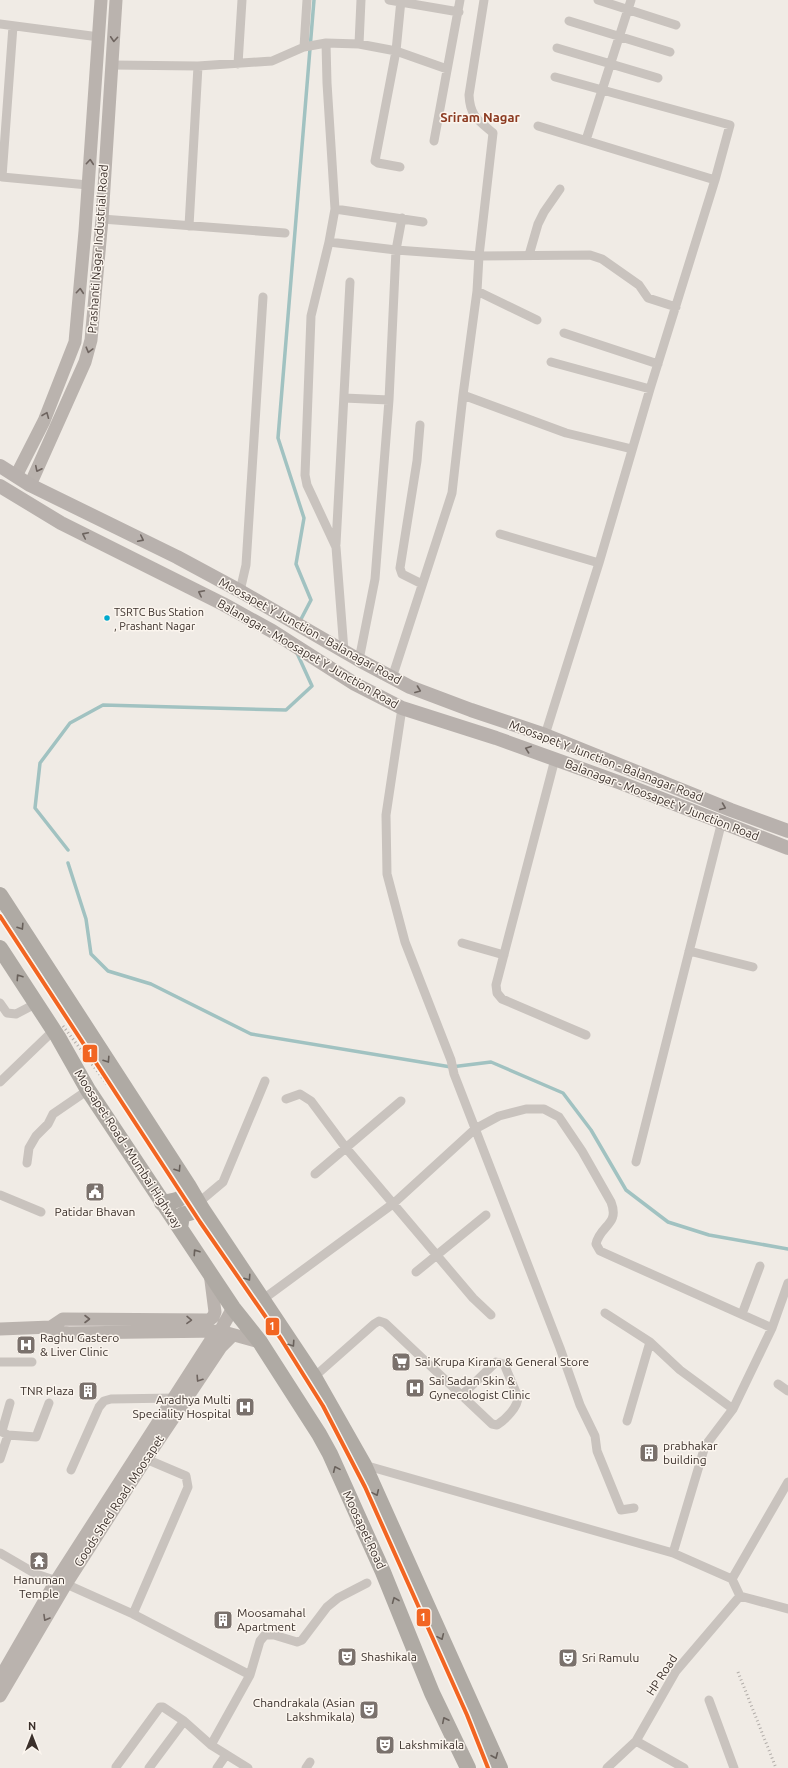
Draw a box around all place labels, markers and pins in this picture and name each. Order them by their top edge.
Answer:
place label: TSRTC Bus Station , Prashant Nagar [114,606,204,632]
marker: TSRTC Bus Station , Prashant Nagar [102,613,112,623]
public building icon: Patidar Bhavan [84,1181,106,1203]
place label: Patidar Bhavan [55,1205,135,1218]
place label: Raghu Gastero & Liver Clinic [40,1331,119,1358]
hospital icon: Raghu Gastero & Liver Clinic [15,1334,37,1356]
supermarket icon: Sai Krupa Kirana & General Store [390,1351,412,1373]
place label: Sai Krupa Kirana & General Store [415,1355,589,1368]
place label: Sai Sadan Skin & Gynecologist Clinic [429,1374,531,1401]
hospital icon: Sai Sadan Skin & Gynecologist Clinic [404,1377,426,1399]
building icon: TNR Plaza [77,1380,99,1402]
place label: TNR Plaza [20,1384,74,1397]
place label: Aradhya Multi Speciality Hospital [133,1393,231,1420]
hospital icon: Aradhya Multi Speciality Hospital [234,1396,256,1418]
place label: prabhakar building [663,1439,718,1466]
building icon: prabhakar building [638,1442,660,1464]
temple icon: Hanuman Temple [28,1550,50,1572]
place label: Hanuman Temple [13,1573,65,1600]
place label: Moosamahal Apartment [237,1606,306,1633]
building icon: Moosamahal Apartment [212,1609,234,1631]
theatre icon: Shashikala [336,1646,358,1668]
theatre icon: Sri Ramulu [557,1647,579,1669]
place label: Shashikala [361,1650,417,1663]
place label: Sri Ramulu [582,1651,639,1664]
place label: Chandrakala (Asian Lakshmikala) [253,1696,355,1724]
theatre icon: Chandrakala (Asian Lakshmikala) [358,1699,380,1721]
theatre icon: Lakshmikala [374,1734,396,1756]
place label: Lakshmikala [399,1738,464,1751]

